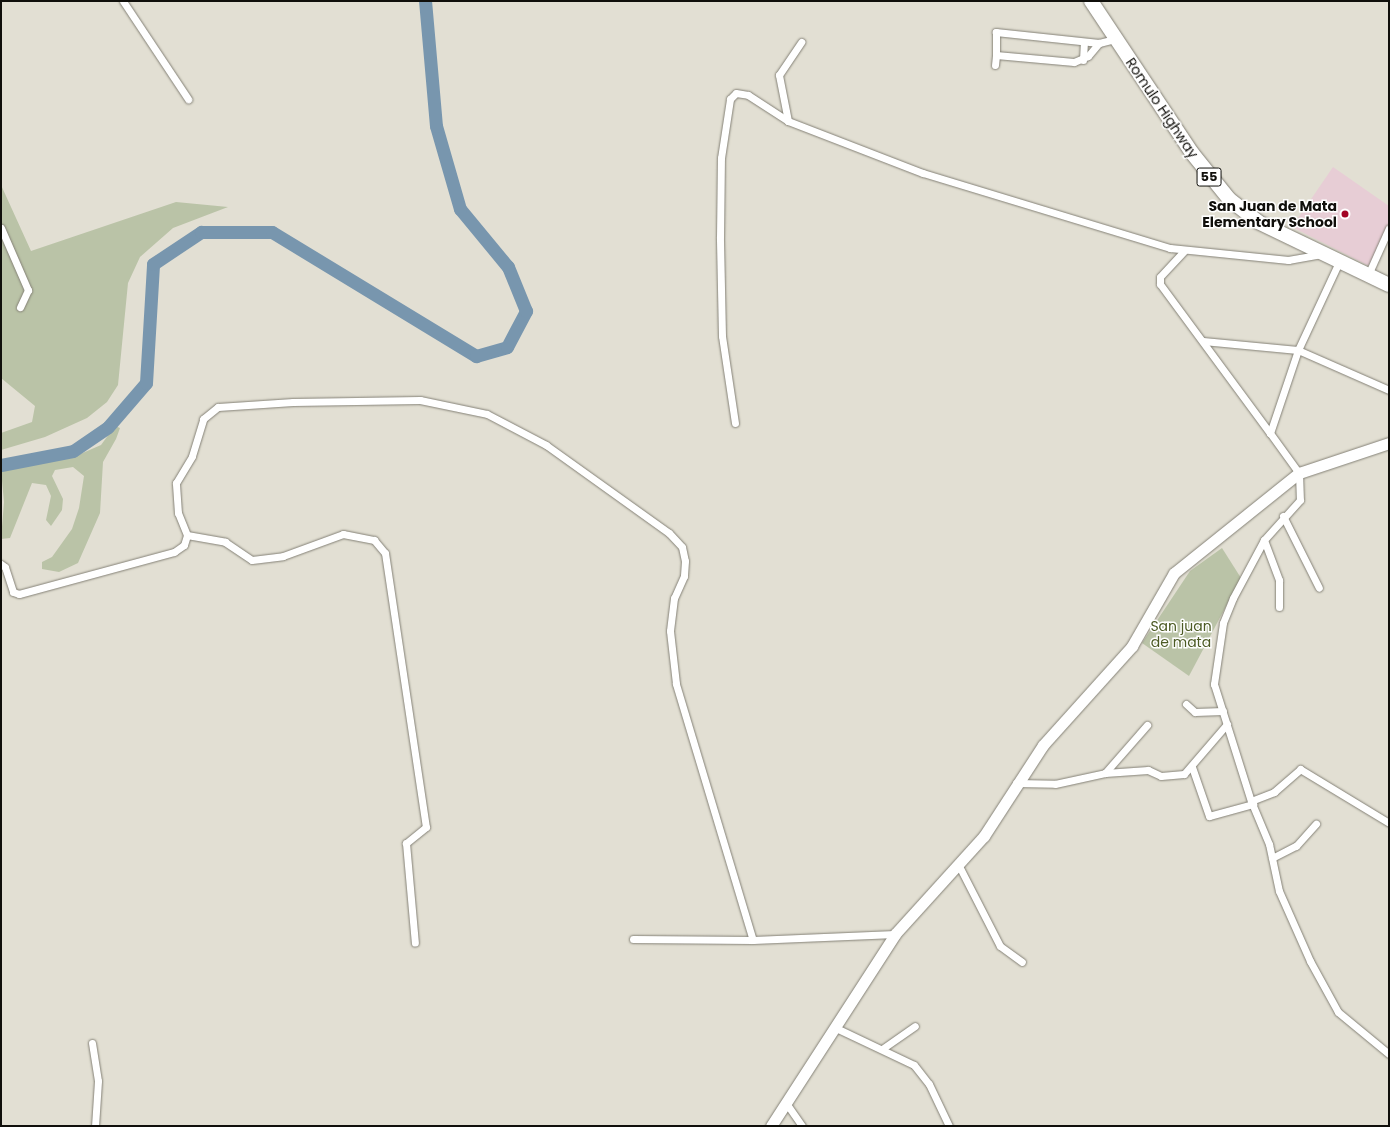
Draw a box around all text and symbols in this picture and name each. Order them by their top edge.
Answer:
street label: Romulo Highway [1122,55,1202,161]
road number: 55 [1196,166,1222,188]
place label: San Juan de Mata Elementary School [1202,198,1337,230]
marker: San Juan de Mata Elementary School [1340,209,1350,219]
park label: San juan de mata [1150,618,1212,650]

